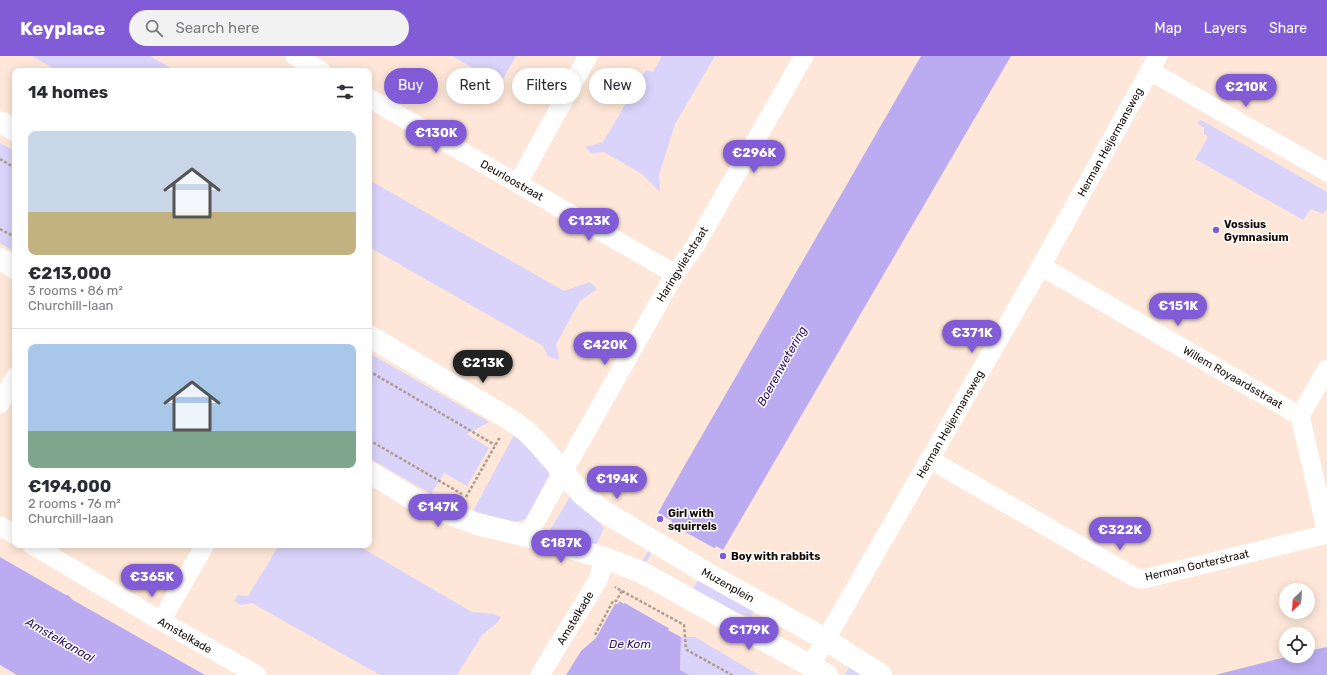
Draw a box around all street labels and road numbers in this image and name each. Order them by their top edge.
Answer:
street label: Herman Heijermansweg [1075,85,1146,199]
street label: Deurloostraat [478,157,546,204]
street label: Haringvlietstraat [654,224,711,304]
street label: Willem Royaardsstraat [1180,343,1286,412]
street label: Herman Heijermansweg [914,368,987,481]
street label: Herman Gorterstraat [1144,547,1251,584]
street label: Muzenplein [699,566,756,605]
street label: Amstelkade [554,589,597,647]
street label: Amstelkade [155,615,214,656]

